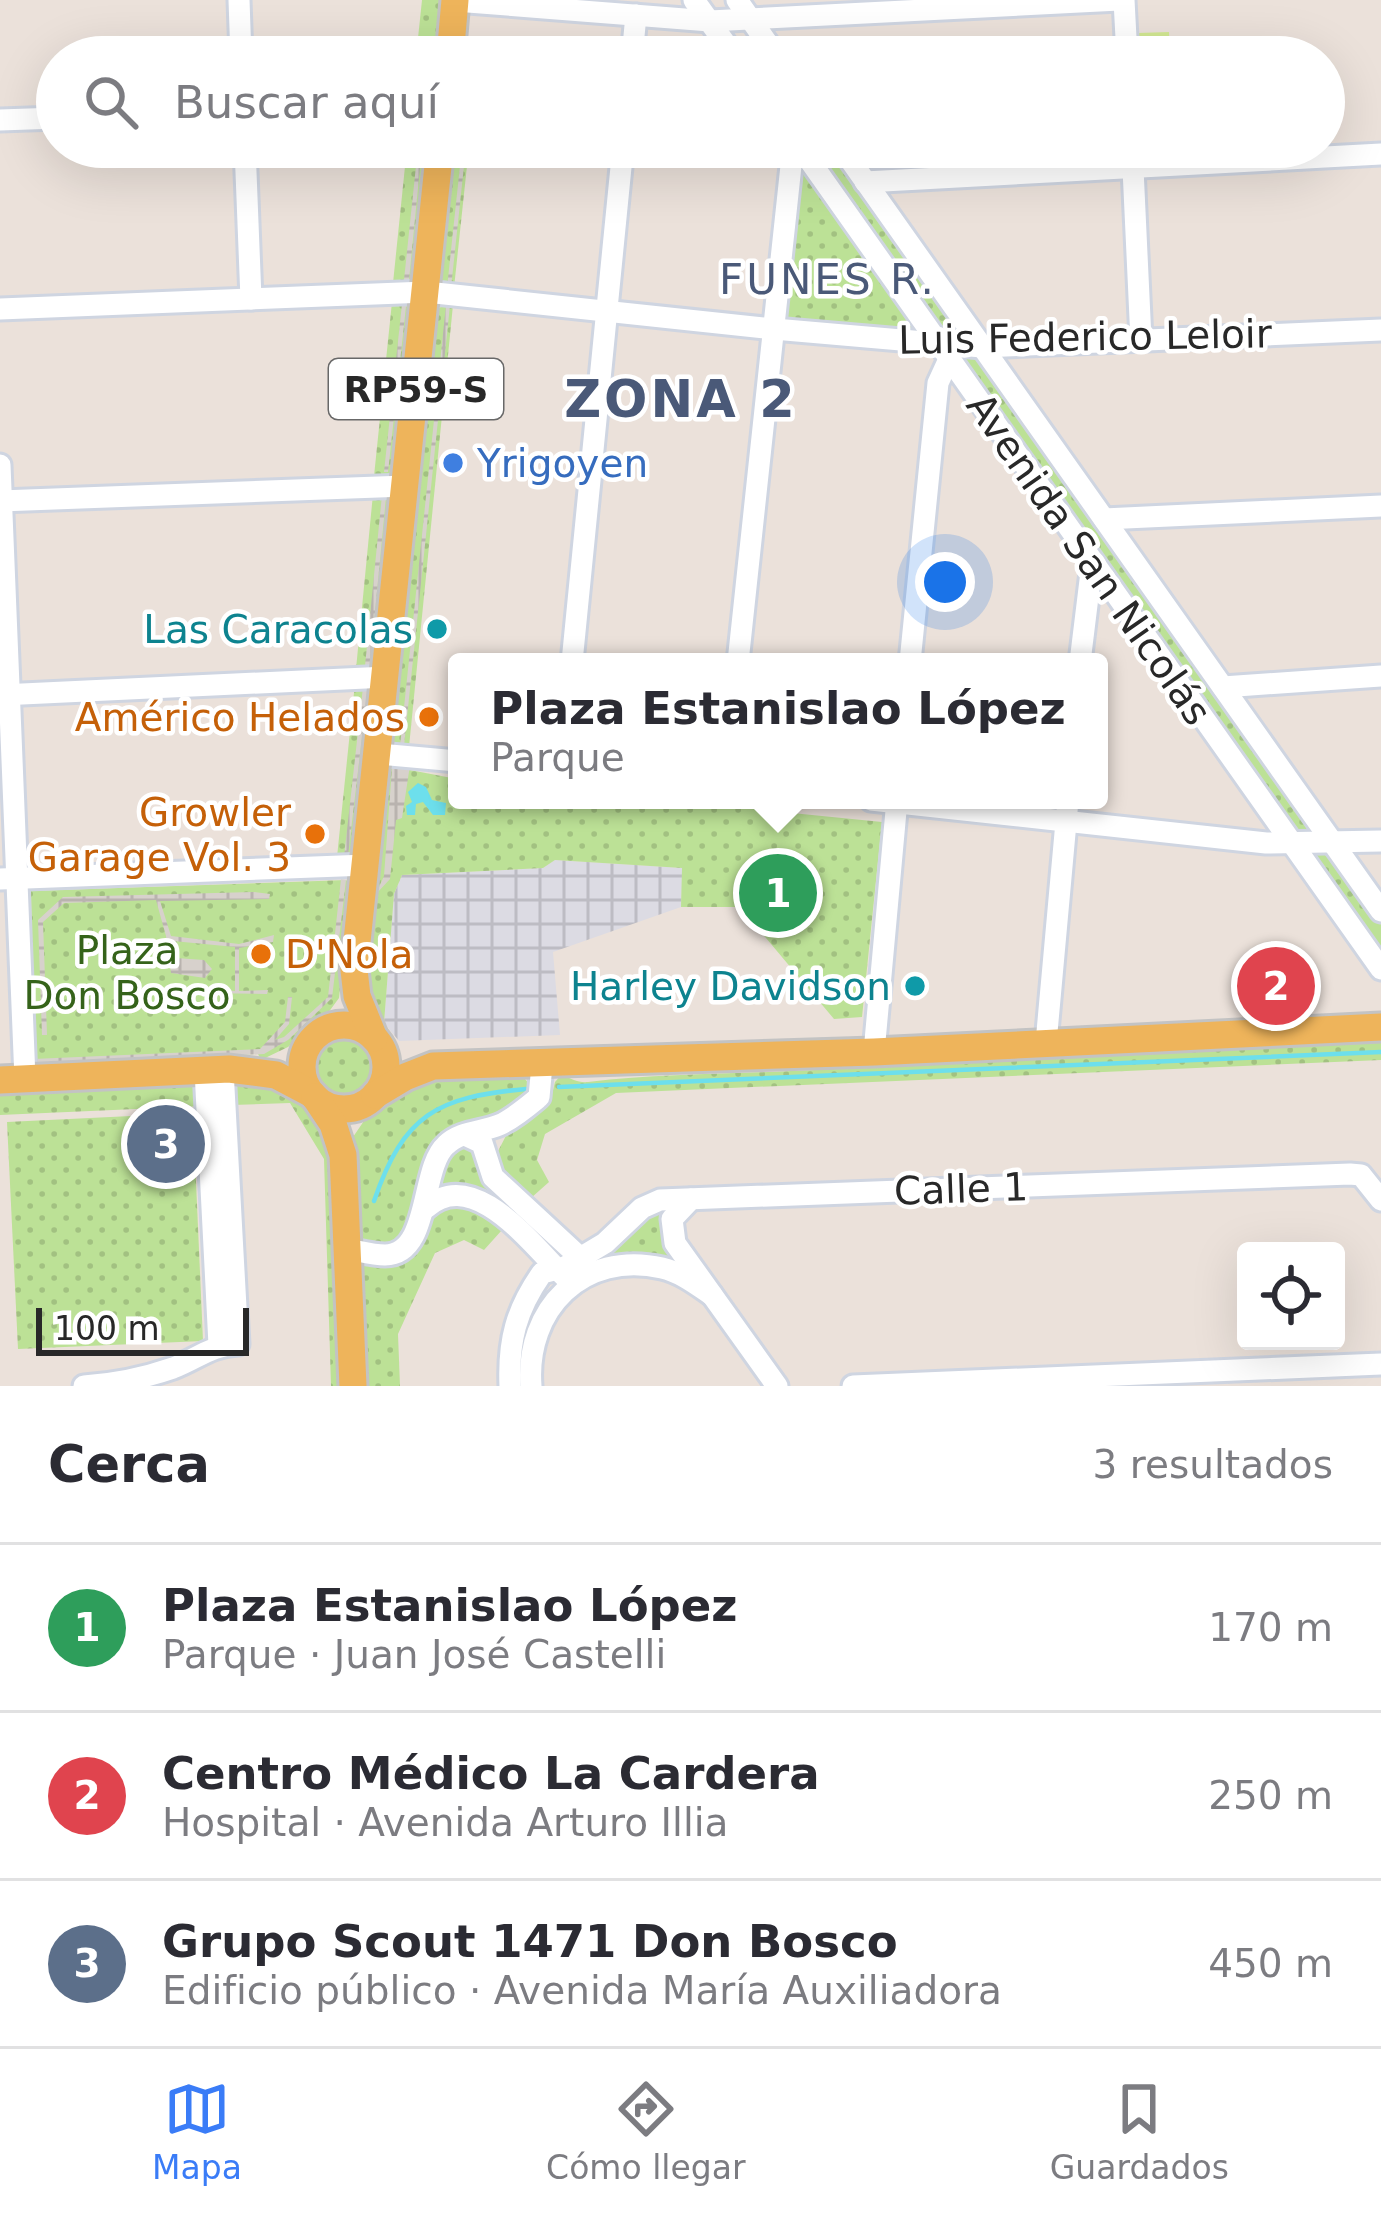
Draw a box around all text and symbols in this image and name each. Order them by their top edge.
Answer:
search box [36,36,1345,168]
icon: search [78,69,144,135]
text: Buscar aquí [174,76,439,129]
district label: FUNES R. [719,255,937,304]
street label: Luis Federico Leloir [898,311,1273,363]
road number: RP59-S [329,359,503,419]
district label: ZONA 2 [564,370,798,429]
street label: Avenida San Nicolás [958,385,1220,733]
place label: Yrigoyen [476,441,648,486]
marker: Yrigoyen [440,450,466,476]
your location [915,552,975,612]
place label: Las Caracolas [143,607,413,652]
marker: Las Caracolas [424,616,450,642]
popup [448,653,1108,809]
text: Plaza Estanislao López [490,682,1066,735]
place label: Américo Helados [75,695,405,740]
marker: Américo Helados [416,704,442,730]
text: Parque [490,735,625,780]
place label: Growler Garage Vol. 3 [28,790,292,880]
marker: Growler Garage Vol. 3 [302,821,328,847]
pin: 1 [739,848,817,938]
park label: Plaza Don Bosco [23,928,231,1018]
place label: D'Nola [285,932,414,977]
marker: D'Nola [248,941,274,967]
pin: 2 [1237,941,1315,1031]
place label: Harley Davidson [570,964,891,1009]
marker: Harley Davidson [902,973,928,999]
pin: 3 [127,1099,205,1189]
street label: Calle 1 [893,1164,1029,1214]
map controls [1237,1242,1345,1350]
button: locate [1237,1242,1345,1350]
scale bar [36,1302,249,1355]
text: 100 m [54,1309,160,1348]
text: Cerca [48,1435,210,1494]
text: 3 resultados [1093,1442,1333,1487]
text: Plaza Estanislao López [162,1579,738,1632]
text: 1 [73,1605,101,1650]
text: 170 m [1208,1605,1333,1650]
text: Parque · Juan José Castelli [162,1632,666,1677]
text: Centro Médico La Cardera [162,1747,820,1800]
text: 2 [73,1773,101,1818]
text: 250 m [1208,1773,1333,1818]
text: Hospital · Avenida Arturo Illia [162,1800,728,1845]
text: Grupo Scout 1471 Don Bosco [162,1915,898,1968]
text: 3 [73,1941,101,1986]
text: 450 m [1208,1941,1333,1986]
text: Edificio público · Avenida María Auxiliadora [162,1968,1002,2013]
tab: Mapa [152,2076,242,2187]
tab: Cómo llegar [546,2076,746,2187]
tab: Guardados [1050,2076,1229,2187]

